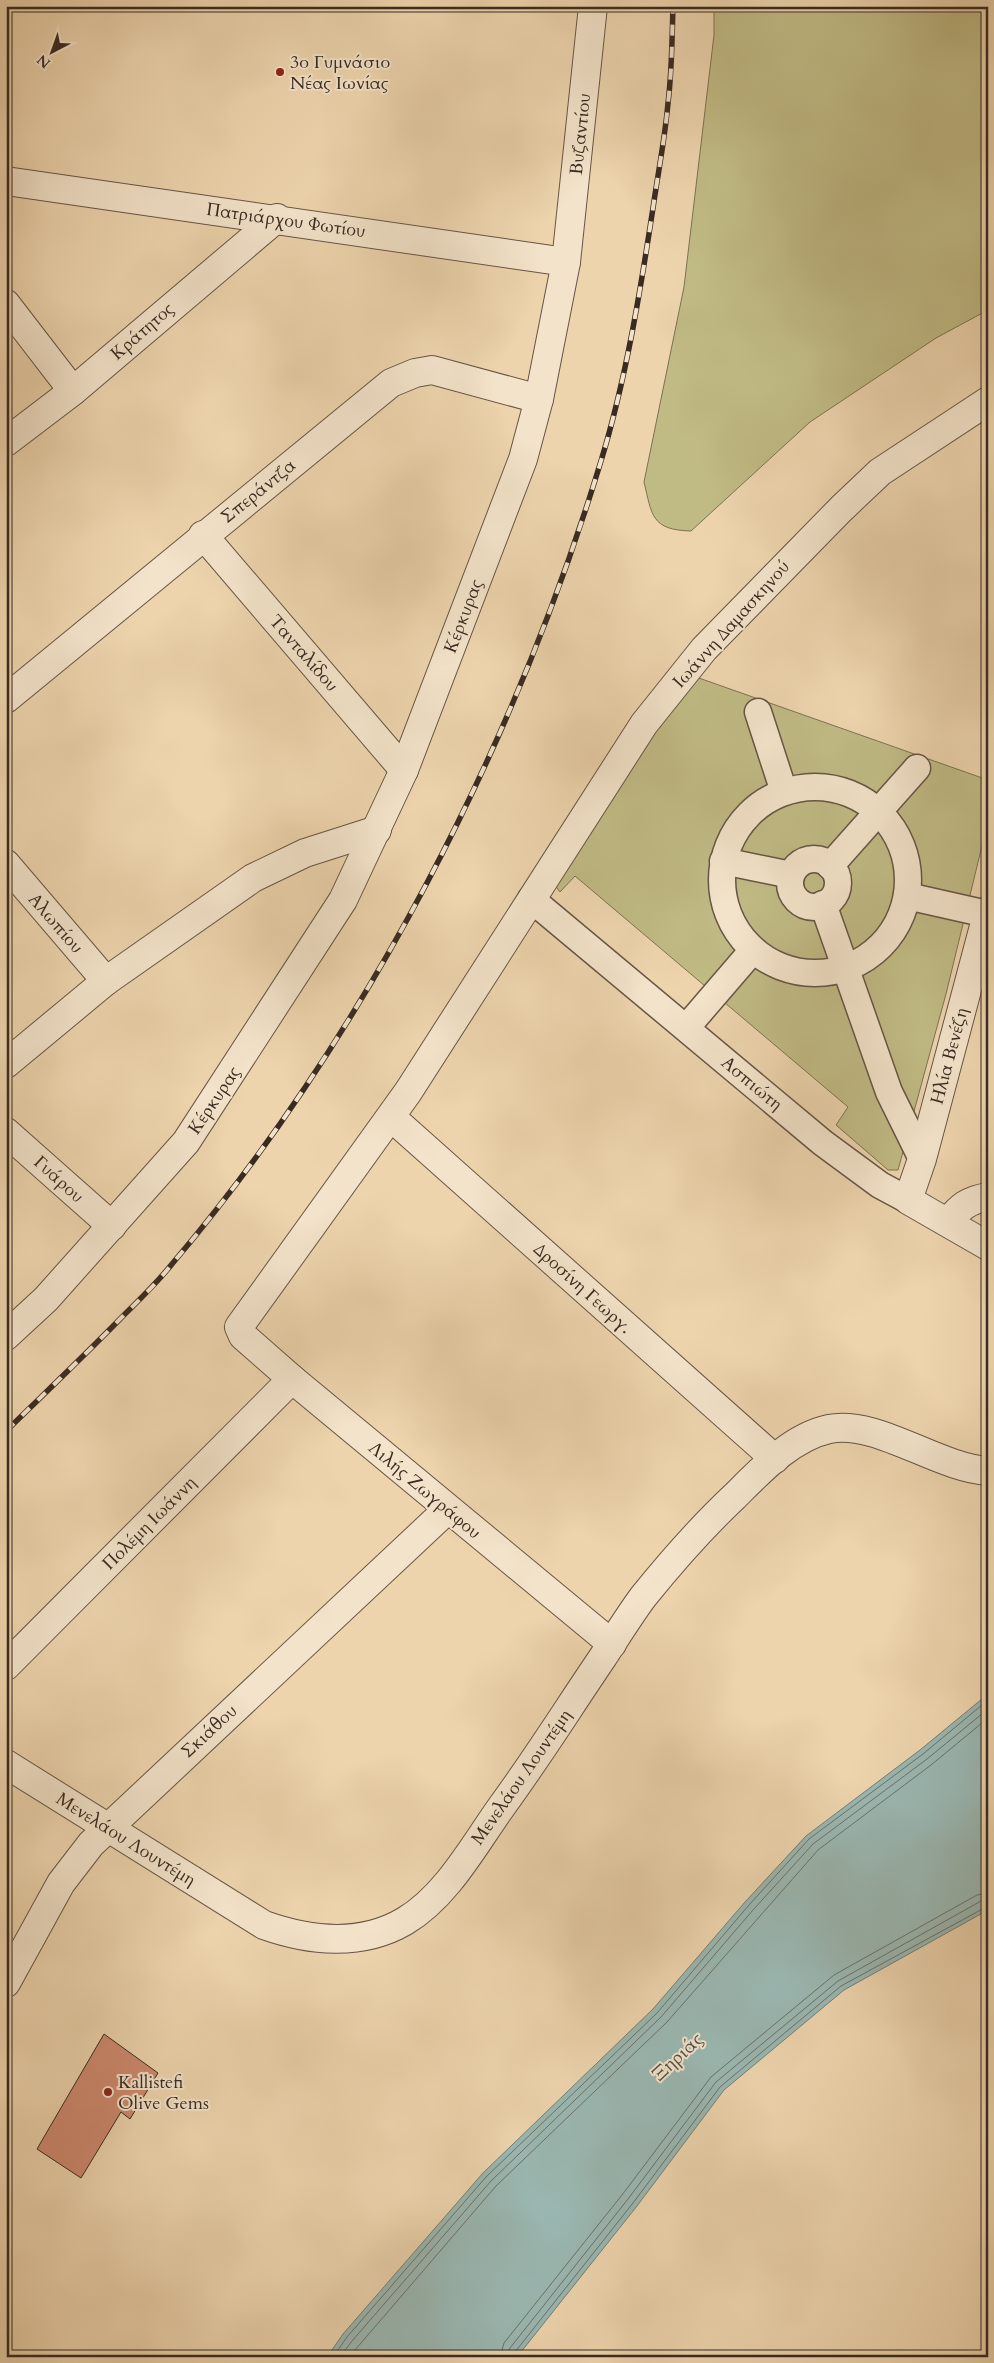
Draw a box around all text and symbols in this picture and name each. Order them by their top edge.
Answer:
north arrow [28,28,78,78]
text: N [33,50,55,73]
place label: 3ο Γυμνάσιο Νέας Ιωνίας [290,50,390,96]
marker: 3ο Γυμνάσιο Νέας Ιωνίας [274,66,286,78]
street label: Βυζαντίου [564,92,597,176]
street label: Πατριάρχου Φωτίου [205,197,367,244]
street label: Κράτητος [105,297,180,366]
street label: Σπεράντζα [216,453,301,529]
street label: Ιωάννη Δαμασκηνού [667,555,796,694]
street label: Κέρκυρας [438,575,489,657]
street label: Τανταλίδου [263,609,344,697]
street label: Αλωπίου [22,888,89,959]
street label: Ηλία Βενέζη [925,1005,974,1107]
street label: Ασπιώτη [716,1050,788,1116]
street label: Κέρκυρας [182,1061,247,1139]
street label: Γυάρου [28,1150,89,1209]
street label: Δροσίνη Γεωργ. [528,1237,638,1340]
street label: Λιλής Ζωγράφου [363,1436,486,1545]
street label: Πολέμη Ιωάννη [97,1471,202,1576]
street label: Σκιάθου [176,1699,243,1764]
street label: Μενελάου Λουντέμη [465,1705,578,1850]
street label: Μενελάου Λουντέμη [51,1786,200,1892]
water label: Ξηριάς [647,2027,709,2087]
place label: Kallistefi Olive Gems [118,2070,209,2116]
marker: Kallistefi Olive Gems [102,2086,114,2098]

